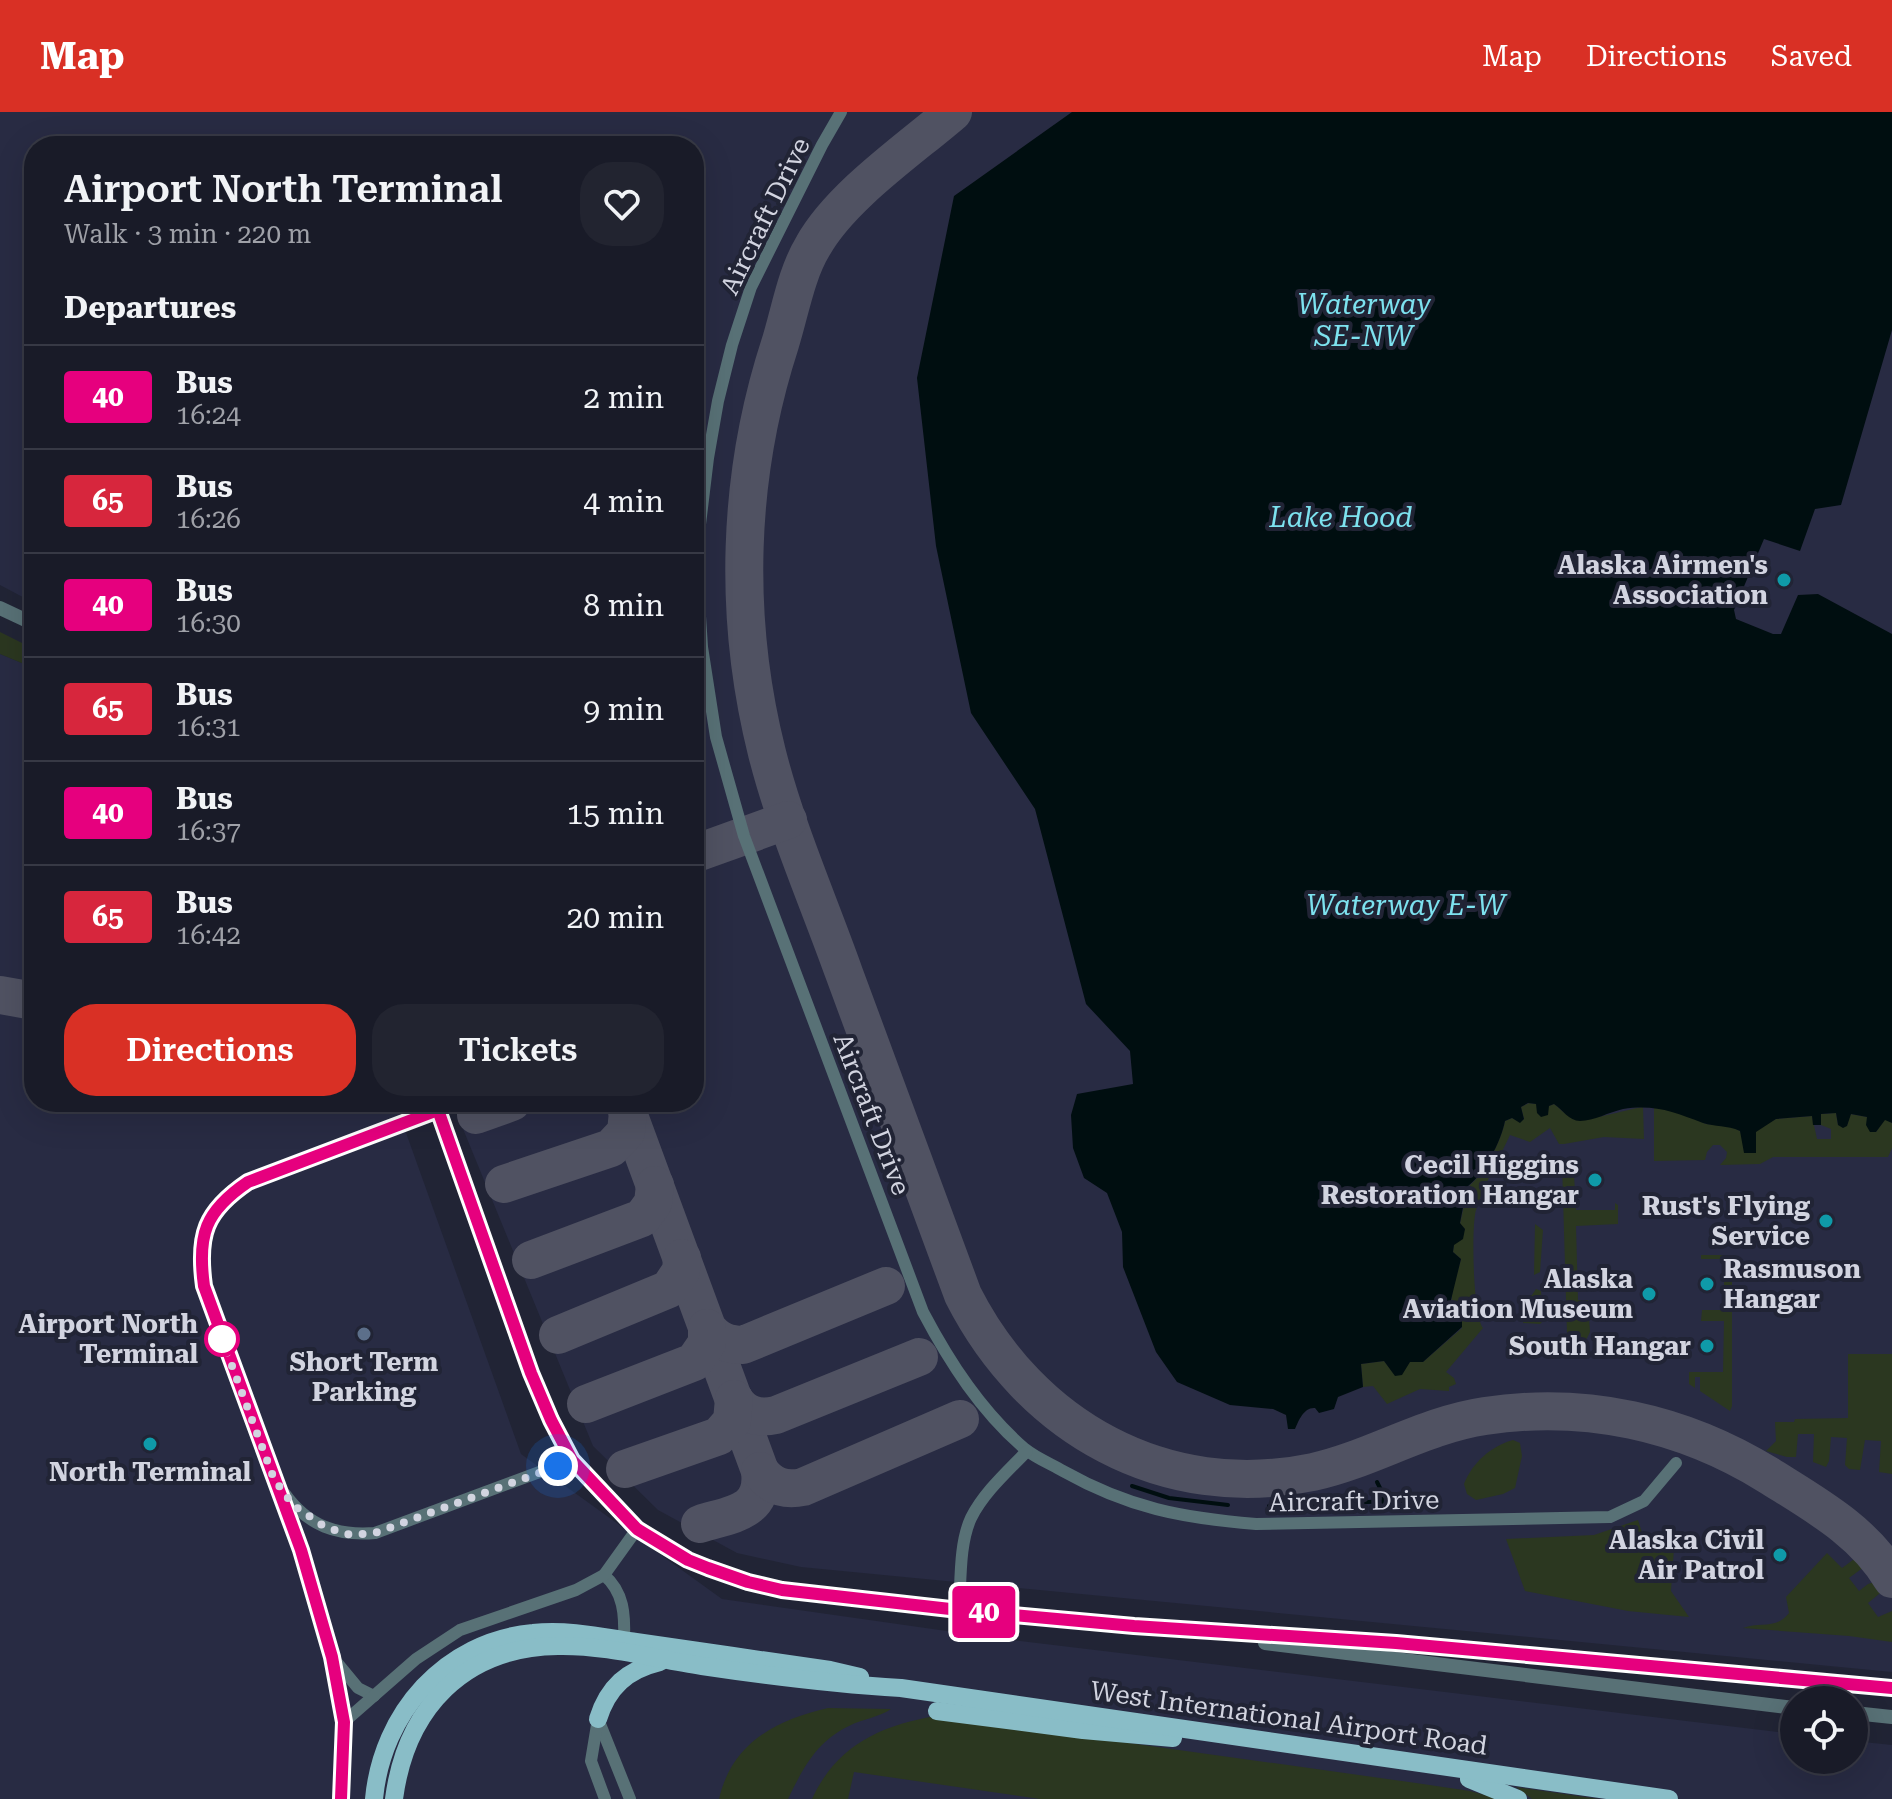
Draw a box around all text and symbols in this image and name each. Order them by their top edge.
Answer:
text: Map [40,34,125,78]
text: Map [1482,40,1542,73]
text: Directions [1586,40,1727,73]
text: Saved [1771,40,1852,73]
street label: Aircraft Drive [714,133,816,299]
button: heart [580,162,664,246]
text: Airport North Terminal [64,167,502,211]
text: Walk · 3 min · 220 m [64,219,311,249]
water label: Waterway SE-NW [1297,288,1432,353]
text: Departures [64,290,236,325]
text: Bus [176,365,233,400]
text: 40 [92,380,124,413]
text: 2 min [583,380,664,415]
text: 16:24 [176,400,241,430]
text: Bus [176,469,233,504]
text: 65 [92,484,124,517]
text: 4 min [583,484,664,519]
water label: Lake Hood [1268,501,1413,534]
text: 16:26 [176,504,241,534]
place label: Alaska Airmen's Association [1558,550,1768,610]
marker: Alaska Airmen's Association [1775,571,1793,589]
text: Bus [176,573,233,608]
text: 40 [92,588,124,621]
text: 8 min [583,588,664,623]
text: 16:30 [176,608,241,638]
text: Bus [176,677,233,712]
text: 65 [92,692,124,725]
text: 9 min [583,692,664,727]
text: 16:31 [176,712,241,742]
text: Bus [176,781,233,816]
text: 40 [92,796,124,829]
text: 15 min [567,796,664,831]
text: 16:37 [176,816,241,846]
text: Bus [176,885,233,920]
water label: Waterway E-W [1306,889,1508,922]
text: 65 [92,900,124,933]
text: 20 min [567,900,664,935]
text: 16:42 [176,920,241,950]
button: Directions [64,1004,356,1096]
button: Tickets [372,1004,664,1096]
street label: Aircraft Drive [827,1029,917,1199]
place label: Cecil Higgins Restoration Hangar [1321,1150,1579,1210]
marker: Cecil Higgins Restoration Hangar [1586,1171,1604,1189]
place label: Rust's Flying Service [1642,1191,1810,1251]
marker: Rust's Flying Service [1817,1212,1835,1230]
place label: Rasmuson Hangar [1723,1254,1861,1314]
place label: Alaska Aviation Museum [1403,1264,1633,1324]
marker: Rasmuson Hangar [1698,1275,1716,1293]
marker: Alaska Aviation Museum [1640,1285,1658,1303]
place label: Airport North Terminal [19,1309,199,1369]
marker: Airport North Terminal [205,1322,239,1356]
marker: Short Term Parking [355,1325,373,1343]
place label: South Hangar [1509,1331,1691,1361]
marker: South Hangar [1698,1337,1716,1355]
place label: Short Term Parking [290,1347,438,1407]
marker: North Terminal [141,1435,159,1453]
your location [538,1446,578,1486]
place label: North Terminal [49,1457,252,1487]
street label: Aircraft Drive [1268,1485,1440,1517]
place label: Alaska Civil Air Patrol [1609,1525,1764,1585]
marker: Alaska Civil Air Patrol [1771,1546,1789,1564]
line badge: 40 [948,1586,1020,1638]
text: 40 [968,1595,1000,1628]
street label: West International Airport Road [1089,1675,1490,1761]
map controls [1780,1686,1868,1774]
button: locate [1780,1686,1868,1774]

